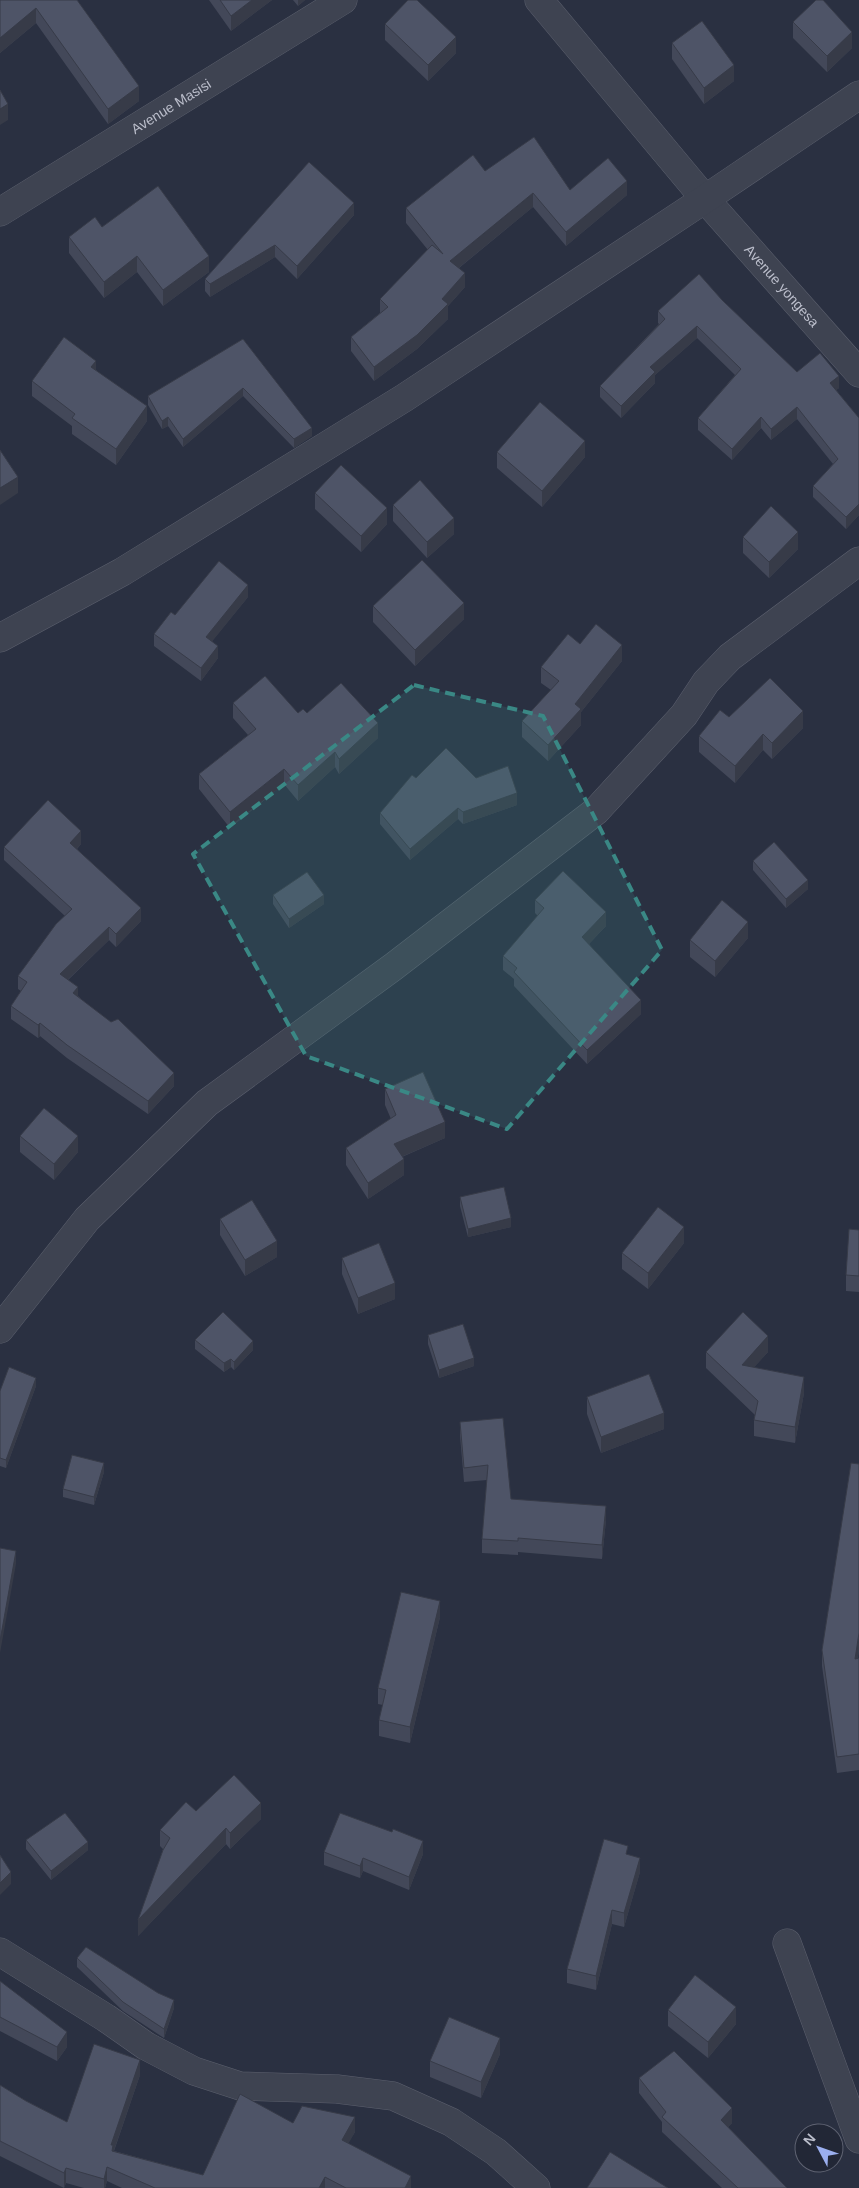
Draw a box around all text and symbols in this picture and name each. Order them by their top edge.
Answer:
street label: Avenue Masisi [128,76,214,137]
street label: Avenue yongesa [741,241,822,330]
north arrow [794,2123,844,2173]
text: N [800,2130,819,2149]

